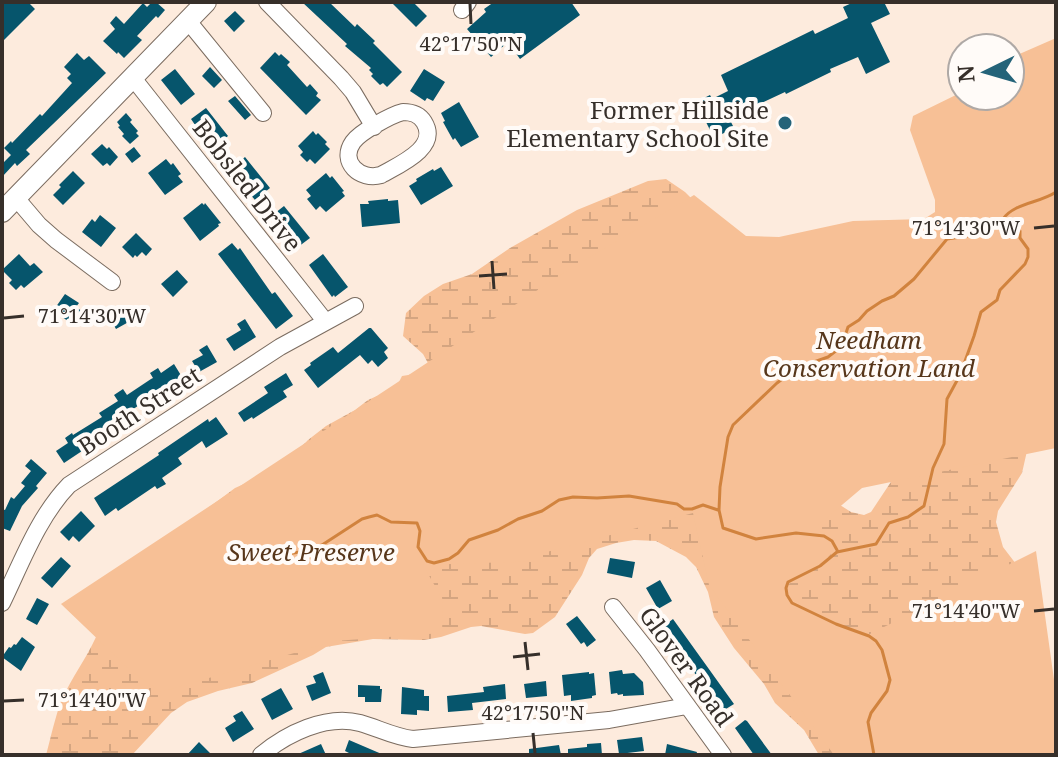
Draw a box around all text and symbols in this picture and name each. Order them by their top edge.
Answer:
text: 42°17'50"N [420,30,522,57]
north arrow [946,32,1026,112]
text: N [949,64,981,84]
place label: Former Hillside Elementary School Site [506,93,769,154]
street label: Bobsled Drive [186,112,310,258]
marker: Former Hillside Elementary School Site [776,114,794,132]
text: 71°14'30"W [912,214,1020,241]
text: 71°14'30"W [38,302,146,329]
park label: Needham Conservation Land [763,323,975,384]
street label: Booth Street [71,358,207,462]
park label: Sweet Preserve [227,535,395,568]
text: 71°14'40"W [912,597,1020,624]
street label: Glover Road [632,599,742,733]
text: 71°14'40"W [38,686,146,713]
text: 42°17'50"N [482,699,584,726]

